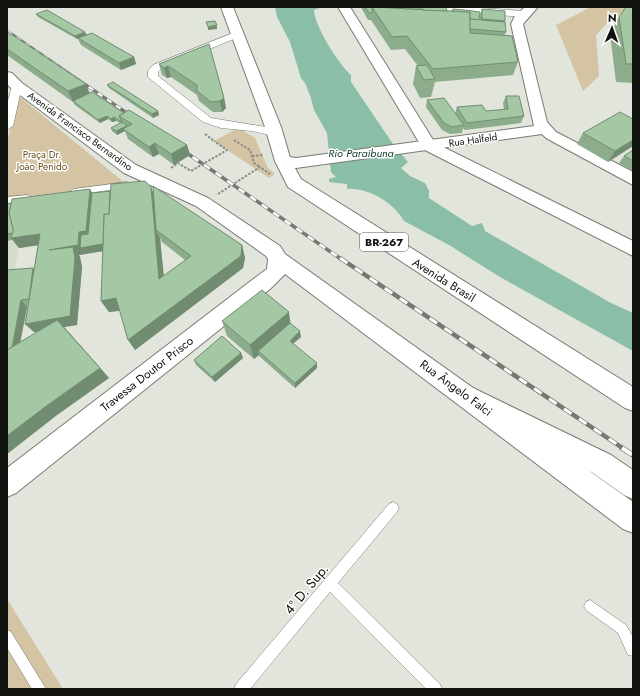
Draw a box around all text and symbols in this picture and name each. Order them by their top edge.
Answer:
north arrow [592,8,632,48]
text: N [608,10,617,26]
street label: Avenida Francisco Bernardino [24,88,136,175]
street label: Rua Halfeld [448,129,498,151]
water label: Rio Paraibuna [328,145,394,161]
park label: Praça Dr. João Penido [15,147,68,174]
road number: BR-267 [360,233,408,251]
street label: Avenida Brasil [409,253,479,307]
street label: Travessa Doutor Prisco [97,332,198,416]
street label: Rua Ângelo Falci [416,356,496,420]
street label: 4º D. Sup. [279,559,333,619]

